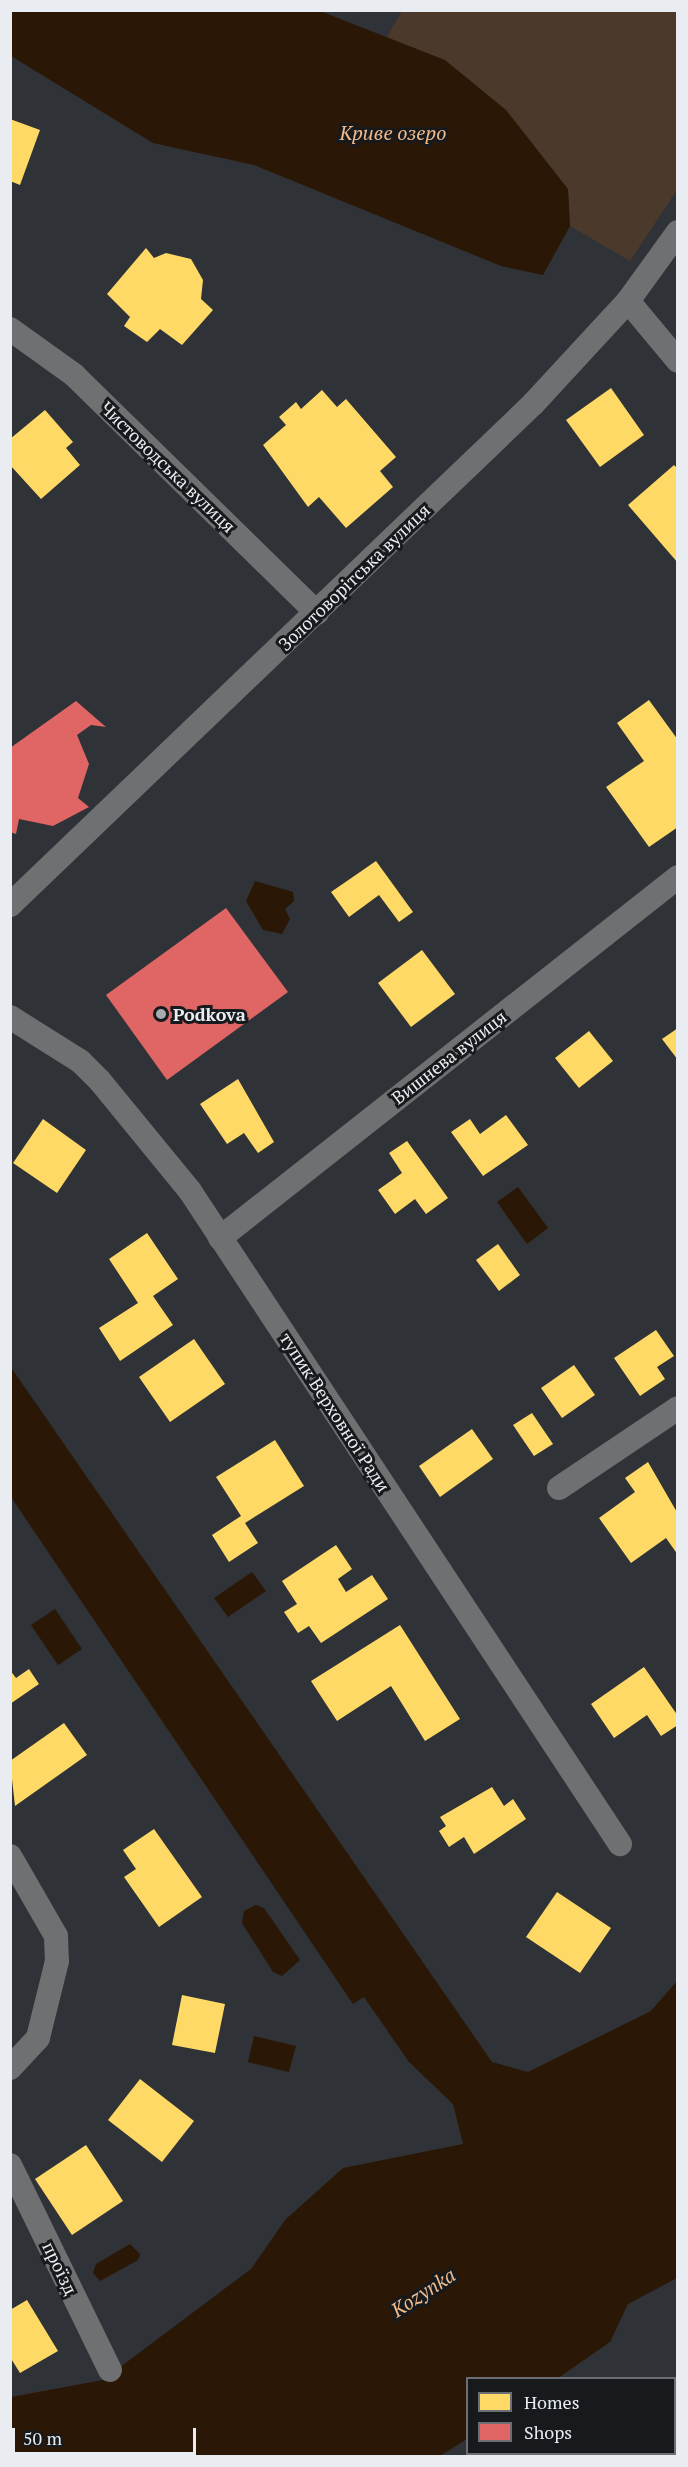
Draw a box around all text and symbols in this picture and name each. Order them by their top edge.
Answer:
water label: Криве озеро [340,120,446,144]
street label: Чистоводська вулиця [96,397,240,537]
street label: Золотоворітська вулиця [274,499,434,655]
place label: Podkova [173,1003,246,1025]
street label: Вишнева вулиця [387,1005,511,1109]
marker: Podkova [154,1007,168,1021]
street label: тупик Верховної Ради [275,1328,395,1496]
street label: проїзд [38,2238,82,2298]
water label: Kozynka [386,2262,460,2322]
legend [466,2377,676,2455]
text: Homes [524,2390,579,2414]
scale bar [15,2416,200,2454]
text: Shops [524,2420,572,2444]
text: 50 m [23,2426,62,2450]

